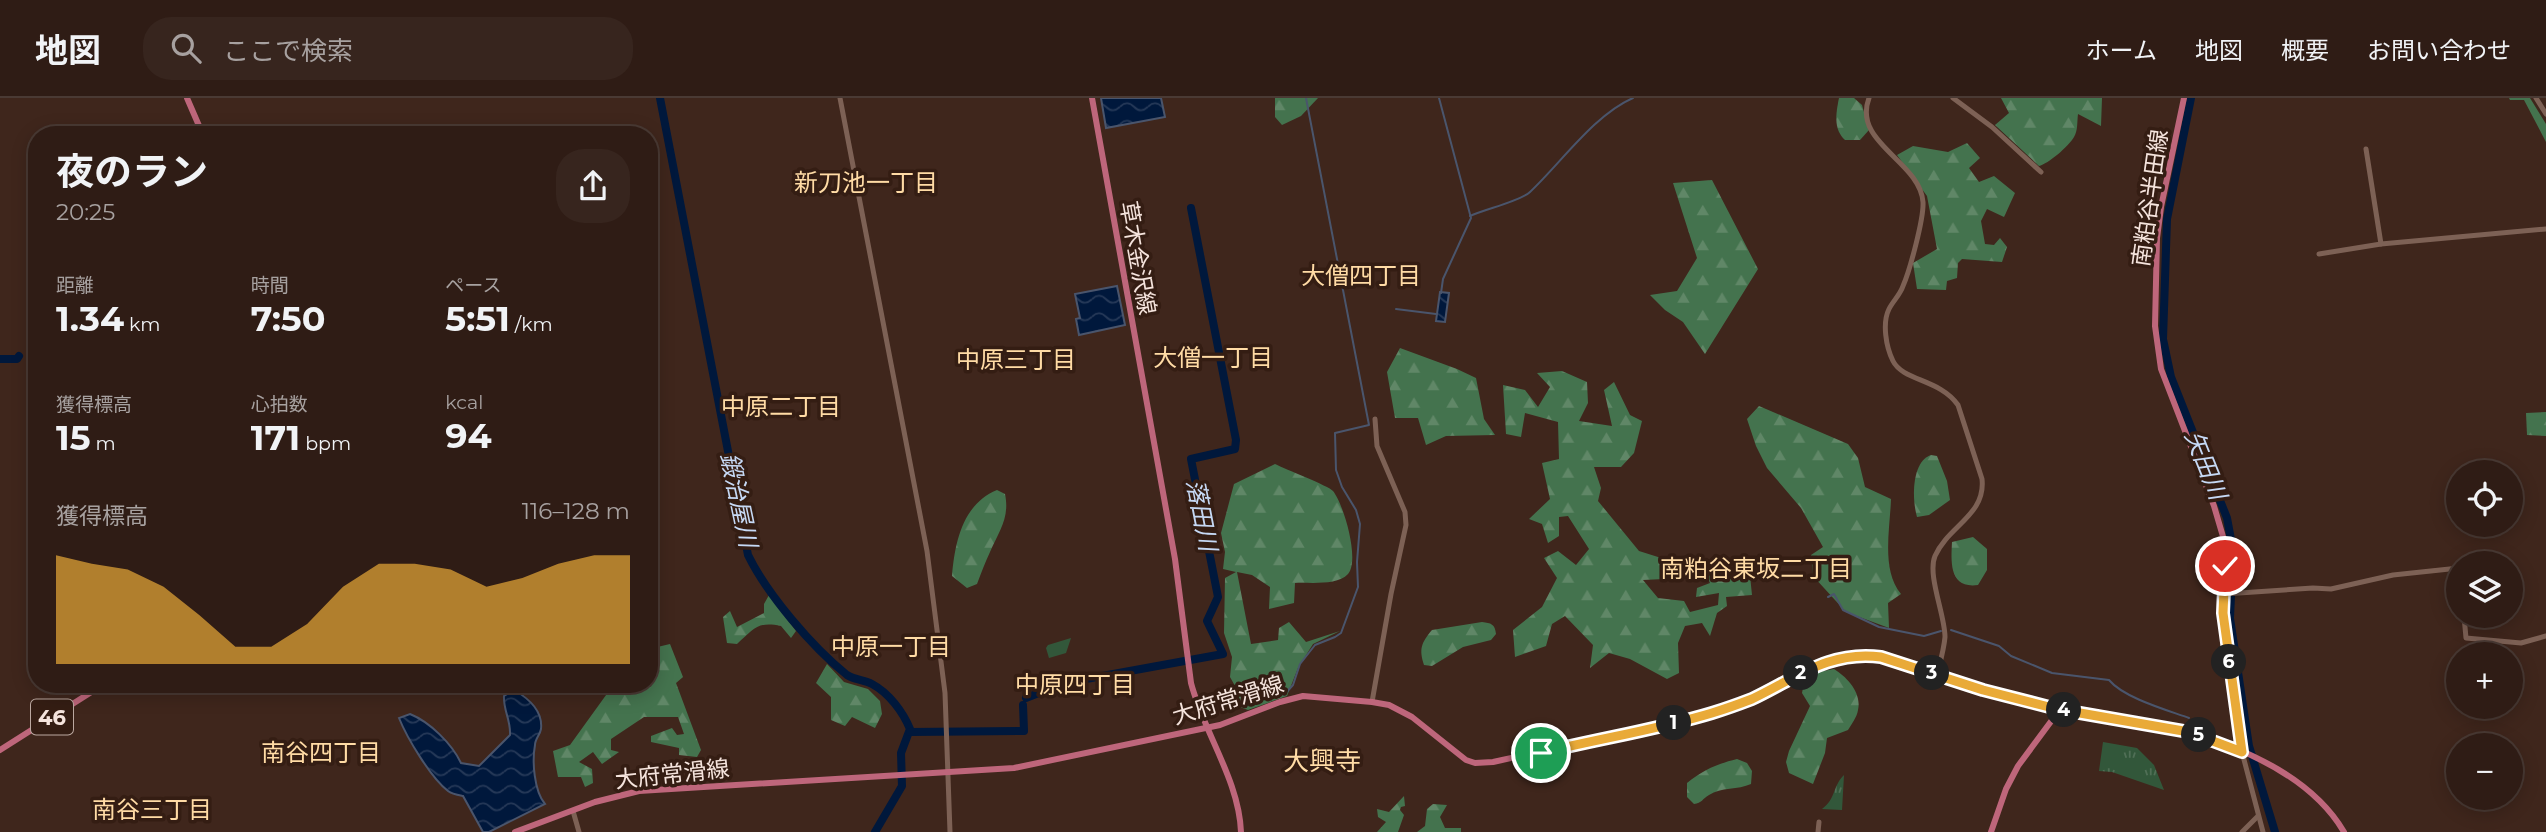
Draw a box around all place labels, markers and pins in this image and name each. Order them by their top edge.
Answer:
pin [2195,536,2255,596]
pin: 6 [2212,644,2246,680]
pin: 2 [1784,656,1818,690]
pin: 3 [1914,656,1950,690]
pin: 4 [2046,692,2082,728]
pin: 1 [1656,706,1692,740]
pin: 5 [2182,718,2216,752]
pin [1511,723,1571,783]

